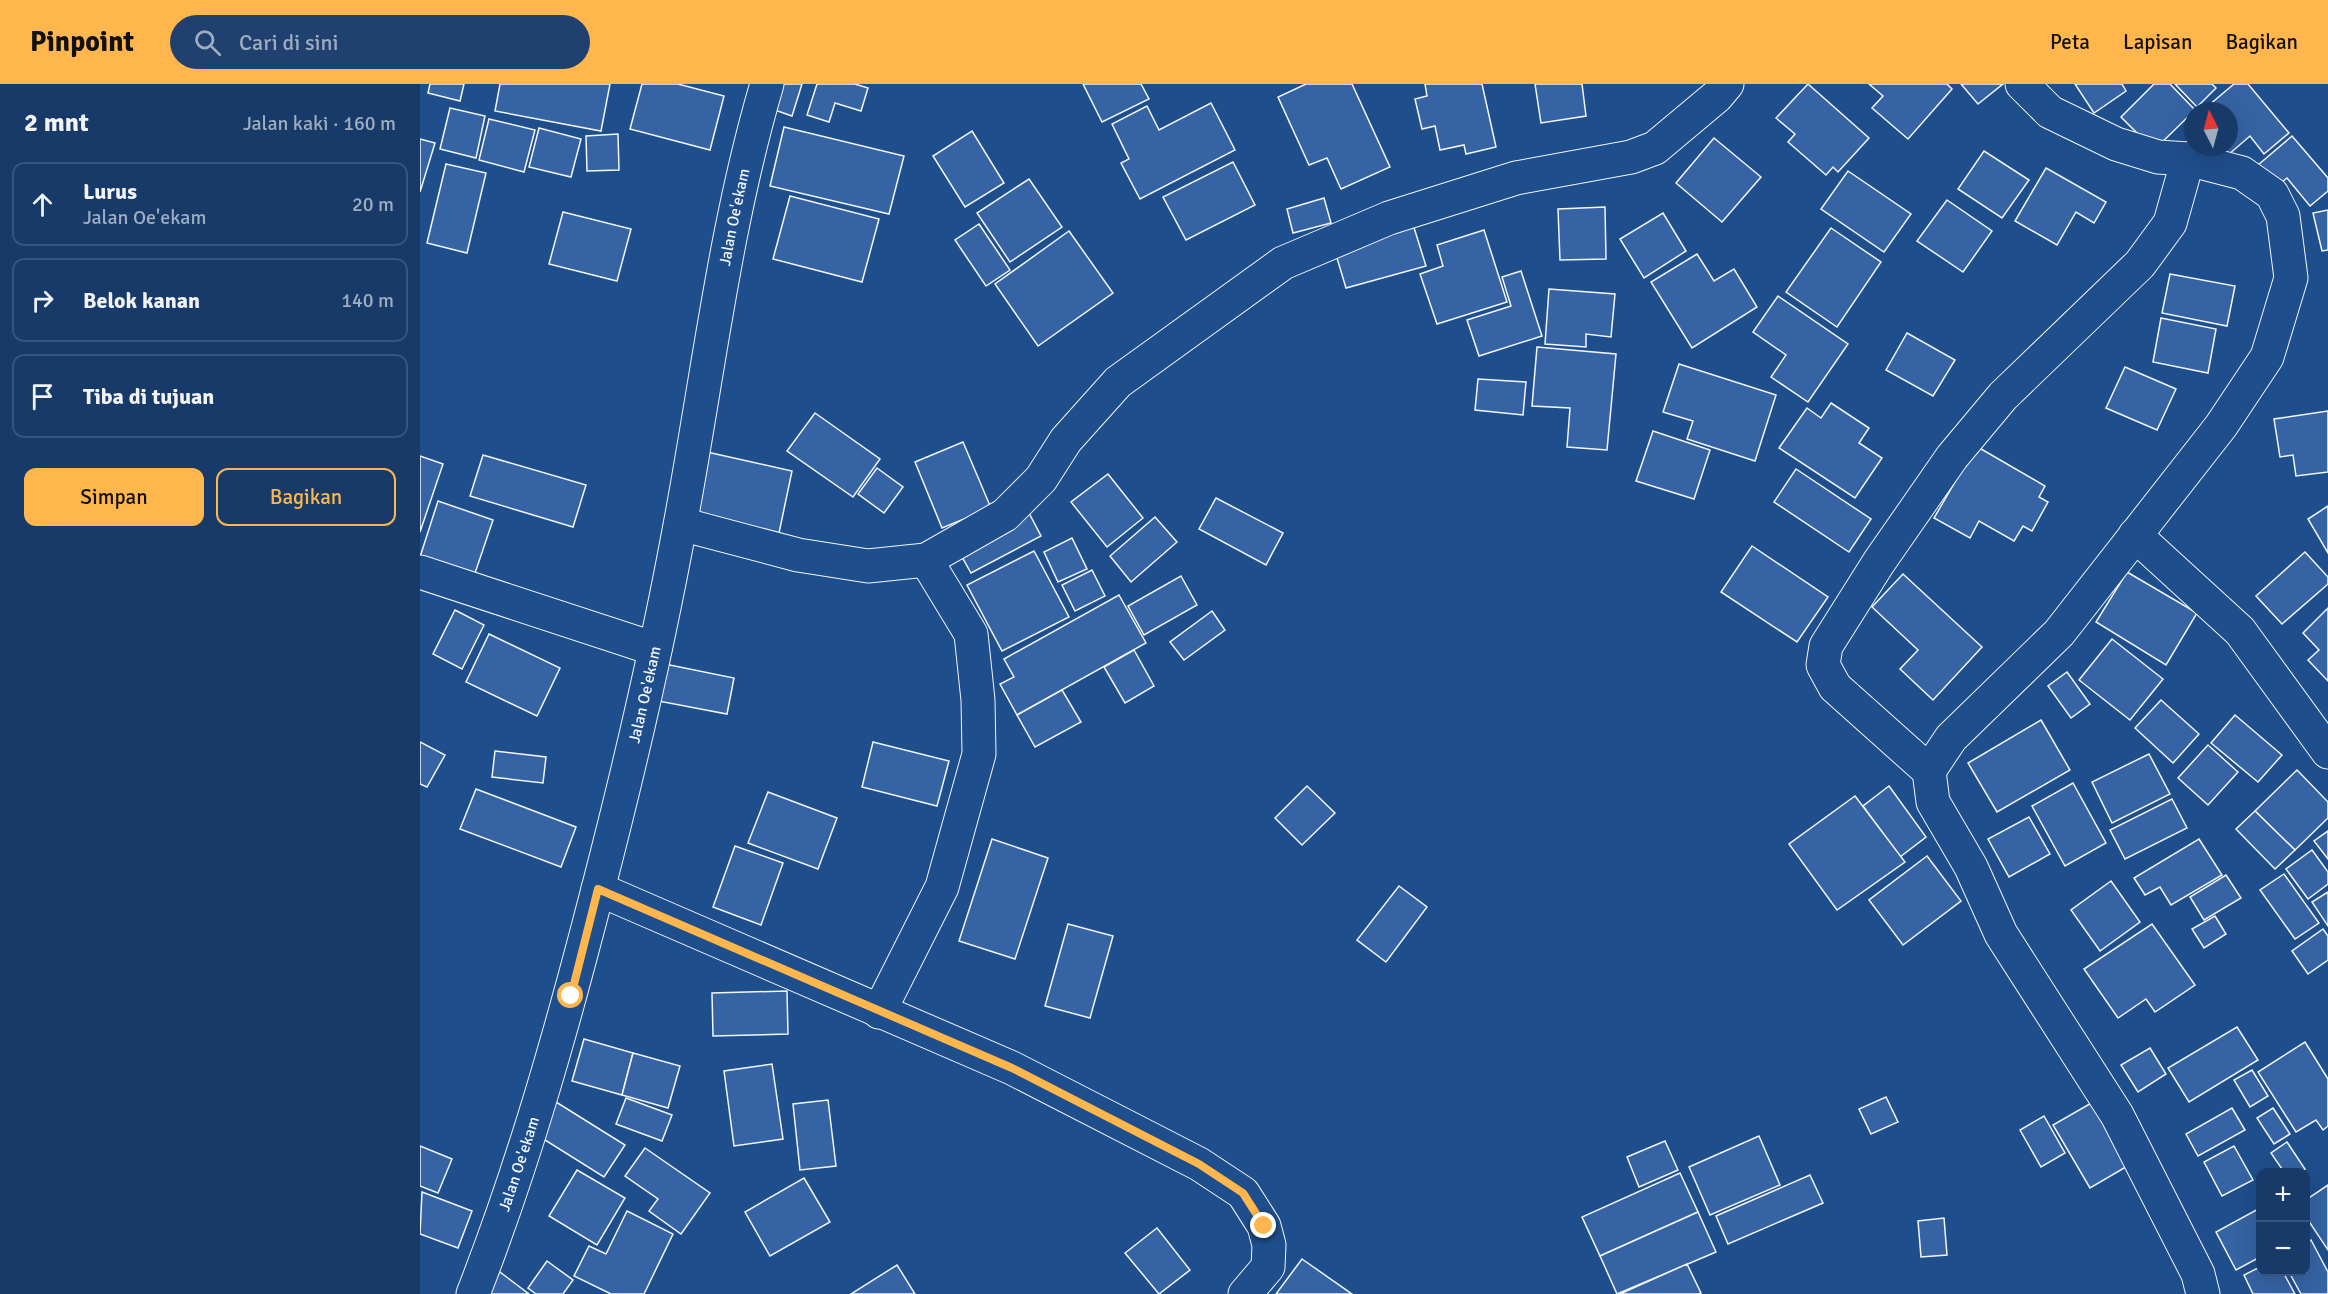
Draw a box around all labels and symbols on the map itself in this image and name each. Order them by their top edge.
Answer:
north arrow [2184,102,2238,156]
street label: Jalan Oe'ekam [715,167,755,267]
street label: Jalan Oe'ekam [624,644,666,745]
route start [557,982,583,1008]
street label: Jalan Oe'ekam [494,1114,544,1214]
route end [1250,1212,1276,1238]

